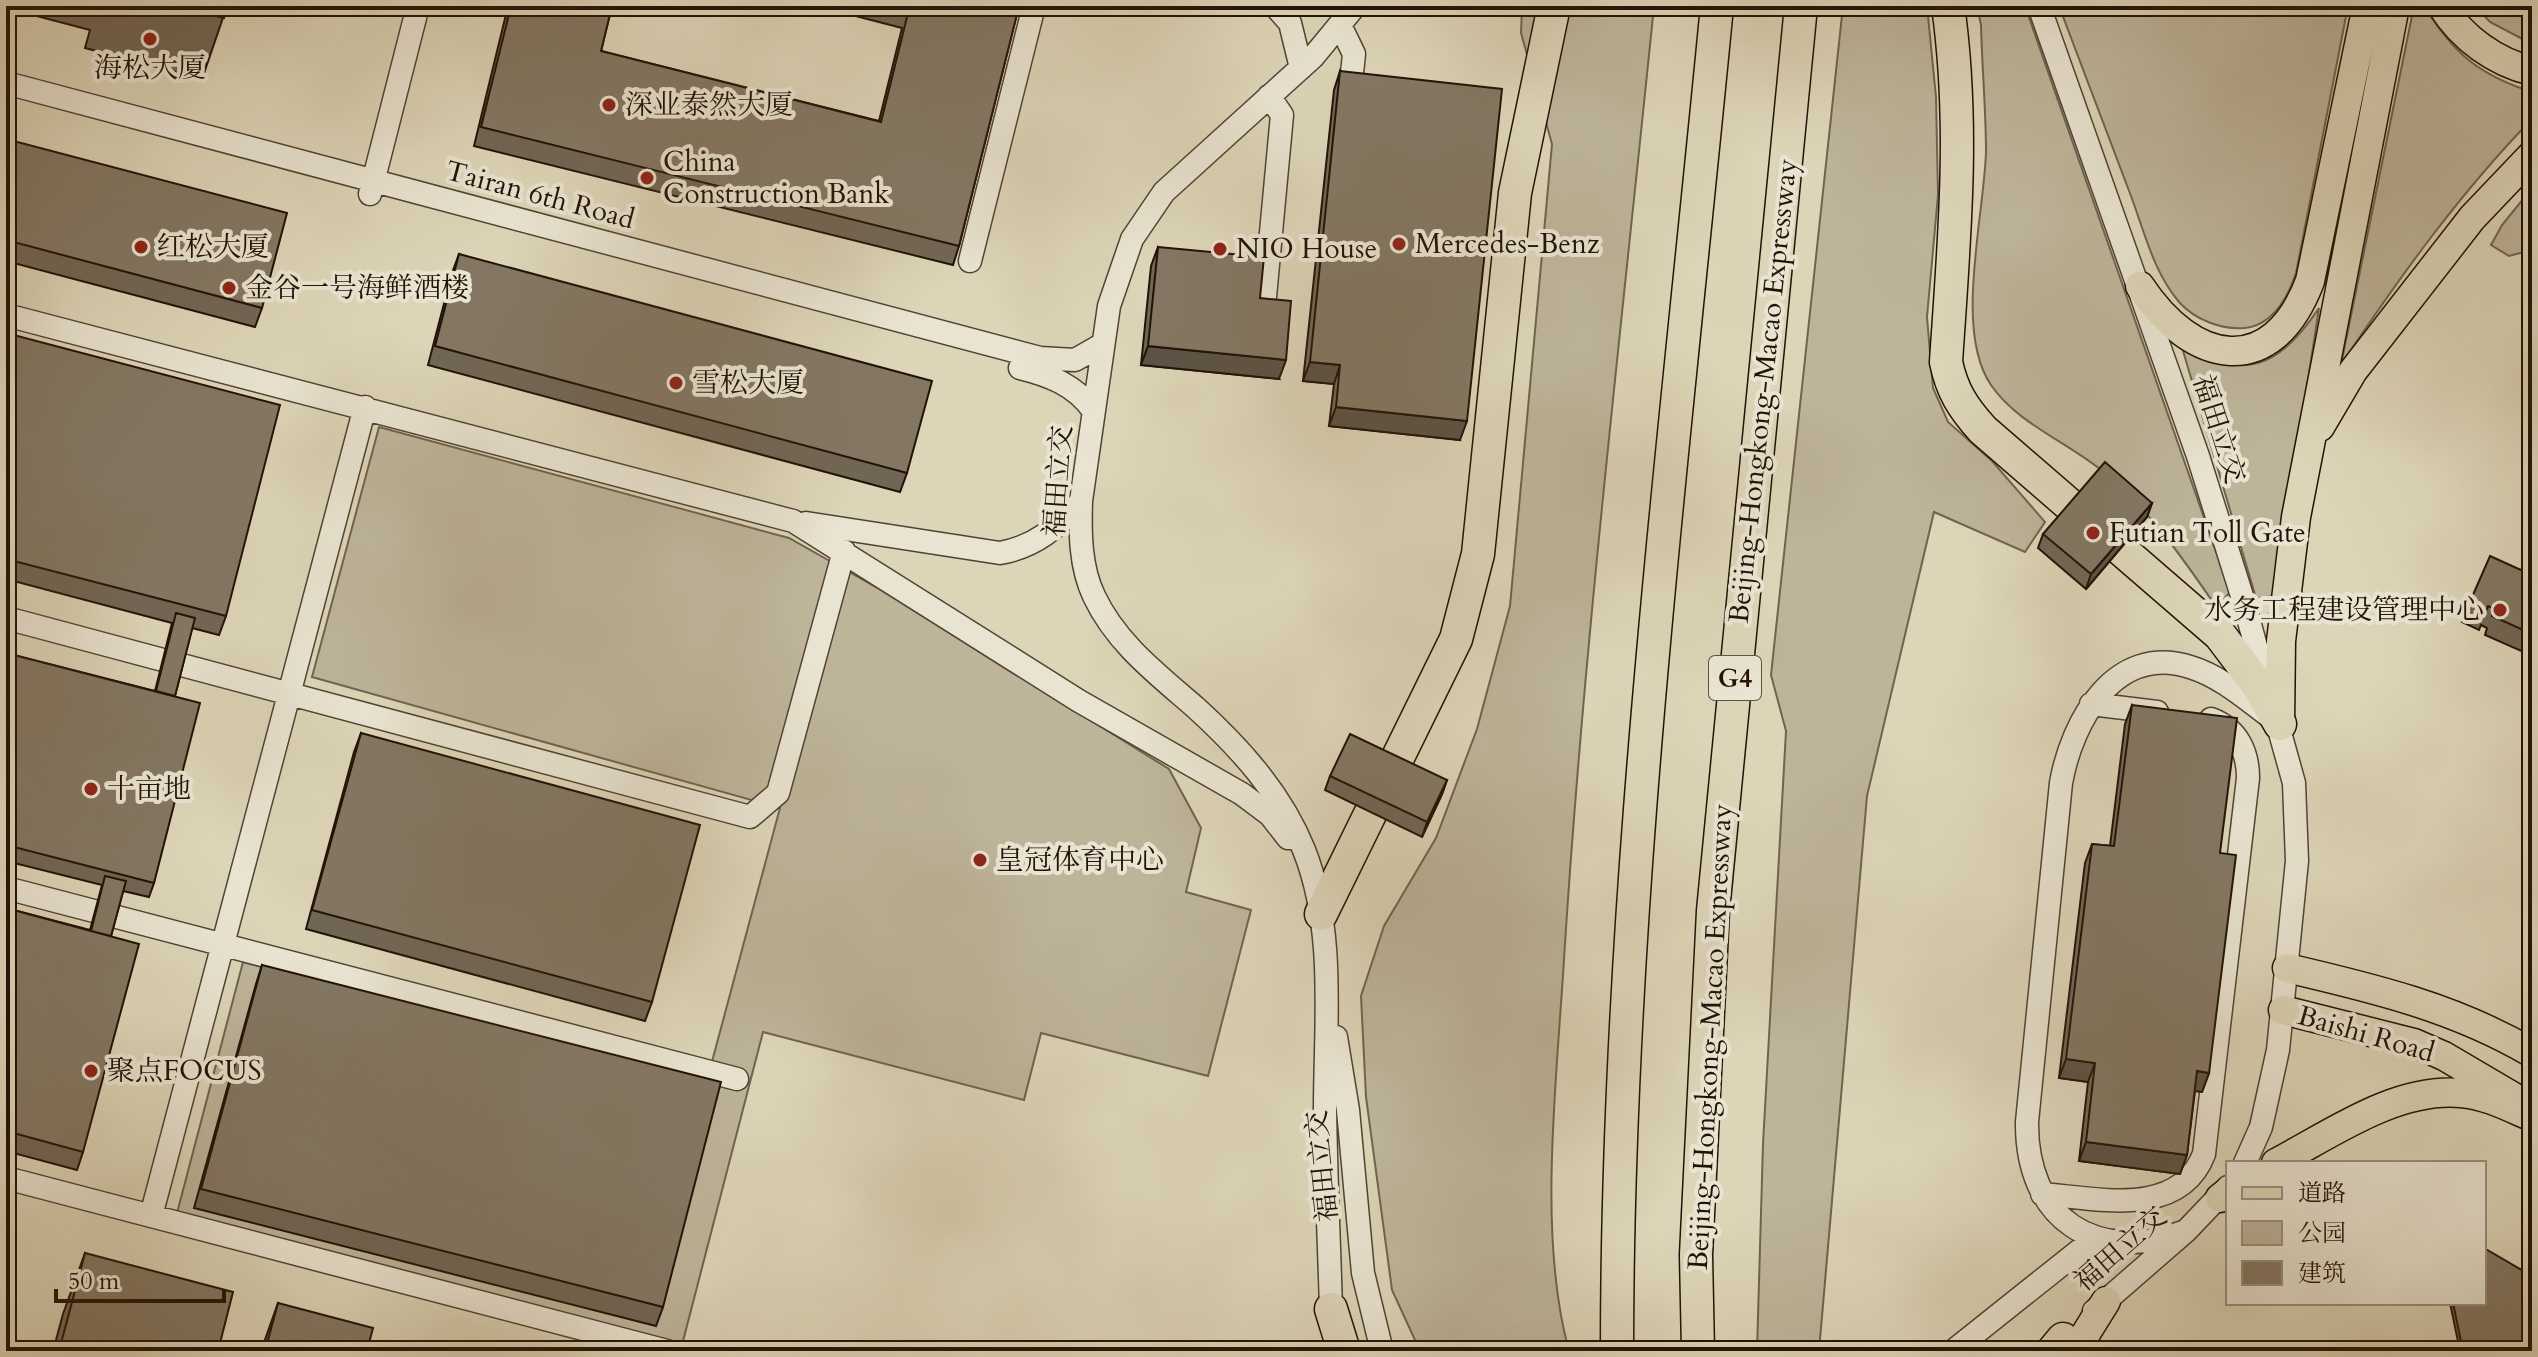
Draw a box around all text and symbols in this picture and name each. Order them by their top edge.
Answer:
marker: 海松大厦 [141,30,159,48]
place label: 海松大厦 [94,49,206,87]
place label: 深业泰然大厦 [625,86,793,124]
marker: 深业泰然大厦 [600,96,618,114]
place label: China Construction Bank [663,143,889,213]
street label: Tairan 6th Road [441,152,639,238]
street label: Beijing-Hongkong-Macao Expressway [1720,157,1806,625]
marker: China Construction Bank [638,169,656,187]
place label: Mercedes-Benz [1415,225,1600,263]
place label: 红松大厦 [157,228,269,266]
place label: NIO House [1236,230,1377,268]
marker: Mercedes-Benz [1390,235,1408,253]
marker: 红松大厦 [132,238,150,256]
marker: NIO House [1211,240,1229,258]
place label: 金谷一号海鲜酒楼 [245,269,469,307]
marker: 金谷一号海鲜酒楼 [220,279,238,297]
place label: 雪松大厦 [692,364,804,402]
street label: 福田立交 [2184,370,2254,488]
marker: 雪松大厦 [667,374,685,392]
street label: 福田立交 [1035,424,1081,538]
place label: Futian Toll Gate [2109,514,2306,552]
marker: Futian Toll Gate [2084,524,2102,542]
place label: 水务工程建设管理中心 [2204,591,2484,629]
marker: 水务工程建设管理中心 [2491,601,2509,619]
road number: G4 [1709,656,1761,700]
place label: 十亩地 [107,770,191,808]
marker: 十亩地 [82,780,100,798]
street label: Beijing-Hongkong-Macao Expressway [1679,803,1741,1271]
place label: 皇冠体育中心 [996,841,1164,879]
marker: 皇冠体育中心 [971,851,989,869]
street label: Baishi Road [2293,996,2439,1072]
place label: 聚点FOCUS [107,1052,261,1090]
marker: 聚点FOCUS [82,1062,100,1080]
street label: 福田立交 [1297,1108,1347,1224]
legend [2226,1161,2486,1305]
text: 道路 [2298,1177,2346,1210]
street label: 福田立交 [2065,1198,2175,1300]
text: 公园 [2298,1217,2346,1250]
scale bar [56,1253,224,1303]
text: 建筑 [2298,1257,2346,1290]
text: 50 m [68,1265,120,1298]

